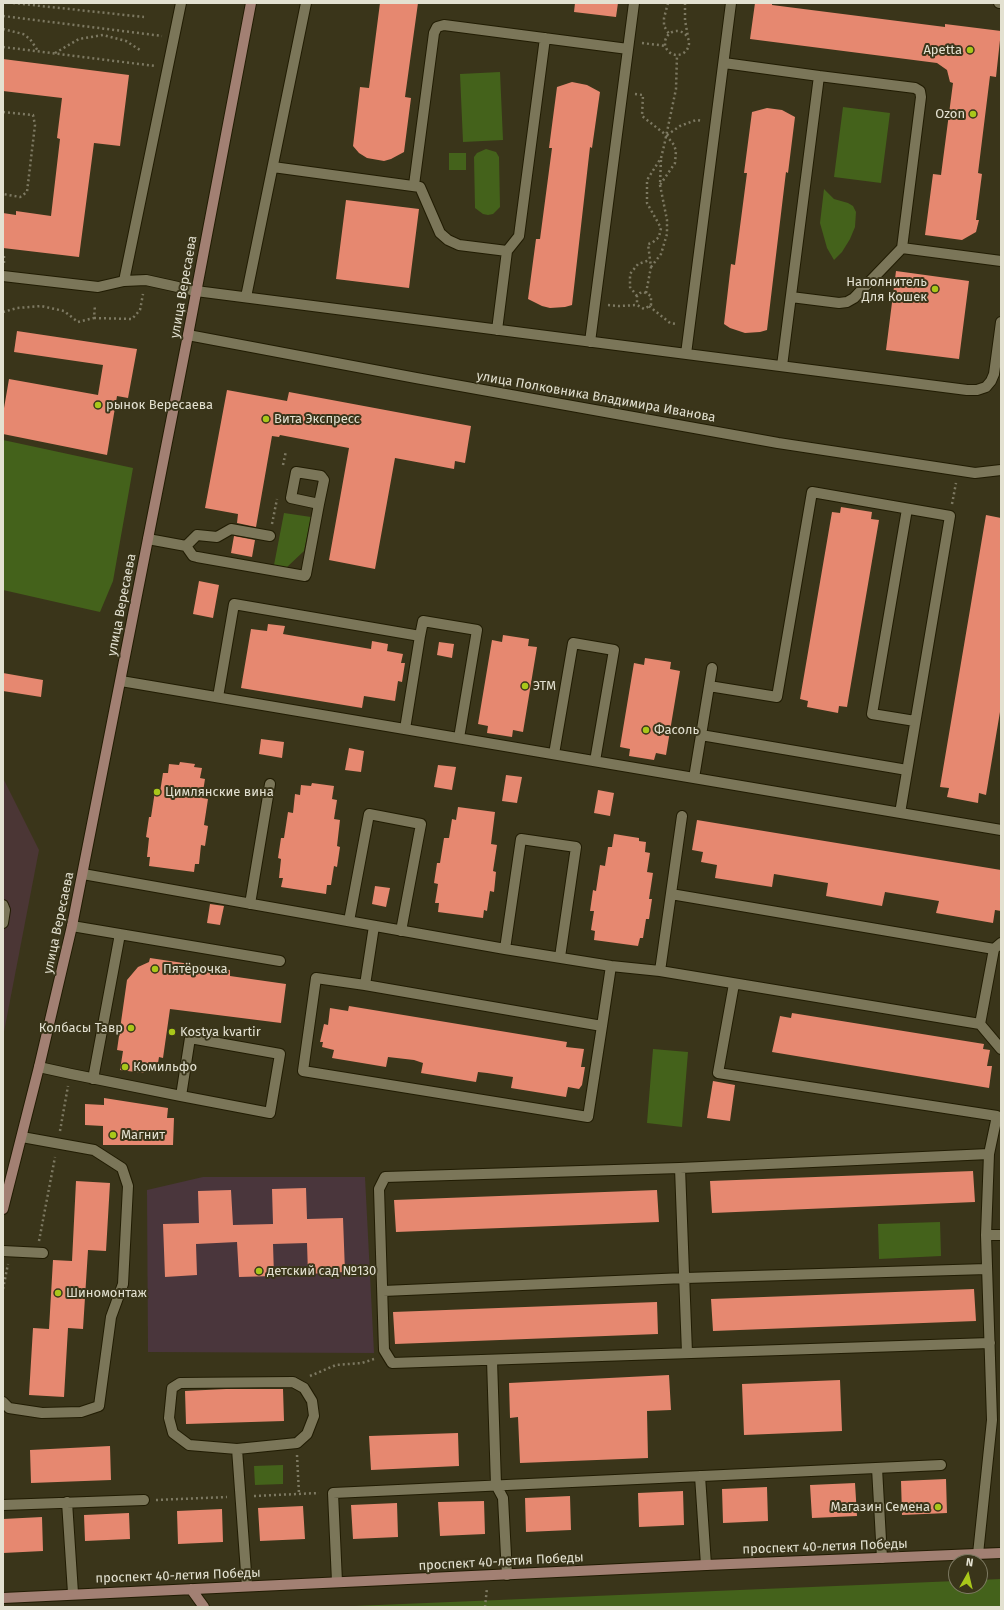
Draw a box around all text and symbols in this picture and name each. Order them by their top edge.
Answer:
place label: Apetta [923,42,962,58]
marker: Apetta [965,45,975,55]
place label: Ozon [935,106,965,122]
marker: Ozon [968,109,978,119]
street label: улица Вересаева [167,234,201,340]
place label: Наполнитель Для Кошек [846,274,927,305]
marker: Наполнитель Для Кошек [930,284,940,294]
street label: улица Полковника Владимира Иванова [475,368,717,426]
place label: рынок Вересаева [106,397,213,413]
marker: рынок Вересаева [93,400,103,410]
place label: Вита Экспресс [274,411,360,427]
marker: Вита Экспресс [261,414,271,424]
street label: улица Вересаева [104,552,140,658]
place label: ЭТМ [533,678,556,694]
marker: ЭТМ [520,681,530,691]
place label: Фасоль [654,722,699,738]
marker: Фасоль [641,725,651,735]
place label: Цимлянские вина [165,784,274,800]
marker: Цимлянские вина [152,787,162,797]
street label: улица Вересаева [41,871,77,975]
place label: Пятёрочка [163,961,228,977]
marker: Пятёрочка [150,964,160,974]
place label: Колбасы Тавр [39,1020,123,1036]
marker: Колбасы Тавр [126,1023,136,1033]
place label: Kostya kvartir [180,1024,261,1040]
marker: Kostya kvartir [167,1027,177,1037]
place label: Комильфо [133,1059,197,1075]
marker: Комильфо [120,1062,130,1072]
place label: Магнит [121,1127,165,1143]
marker: Магнит [108,1130,118,1140]
place label: детский сад №130 [267,1263,376,1279]
marker: детский сад №130 [254,1266,264,1276]
place label: Шиномонтаж [66,1285,147,1301]
marker: Шиномонтаж [53,1288,63,1298]
place label: Магазин Семена [831,1499,930,1515]
marker: Магазин Семена [933,1502,943,1512]
street label: проспект 40-летия Победы [742,1536,908,1558]
street label: проспект 40-летия Победы [418,1550,584,1574]
north arrow [948,1554,988,1594]
text: N [965,1556,974,1570]
street label: проспект 40-летия Победы [95,1565,261,1587]

